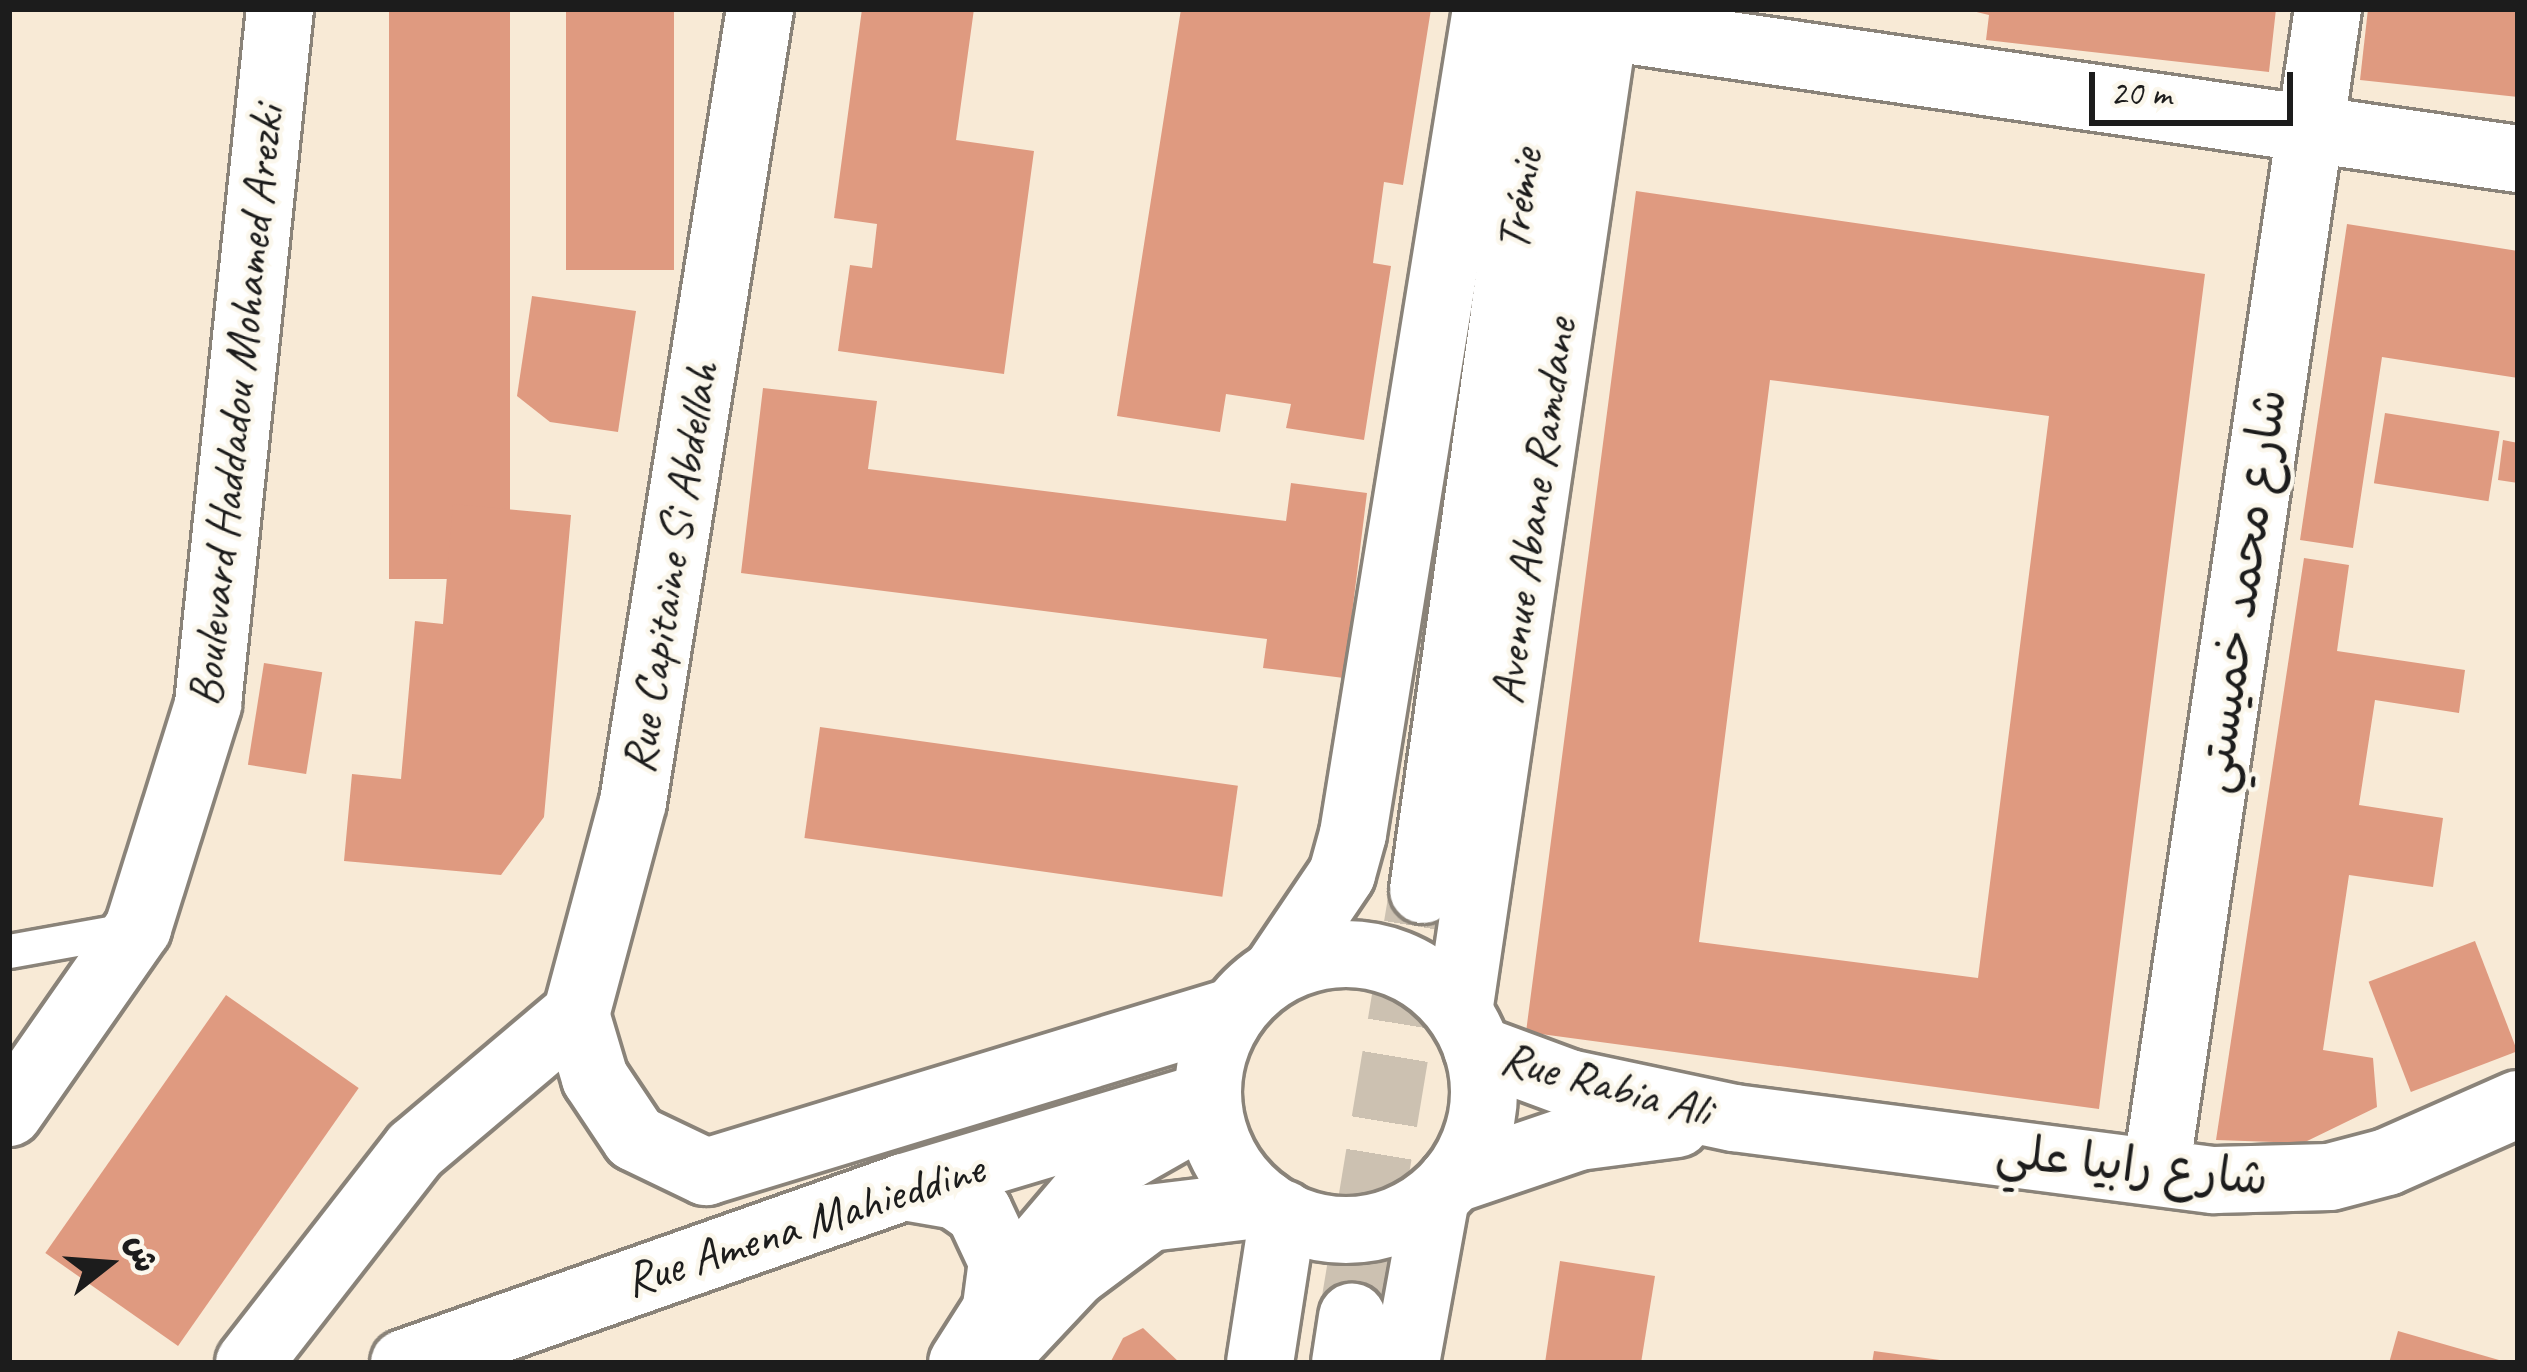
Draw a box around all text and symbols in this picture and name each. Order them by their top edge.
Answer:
scale bar [2095,48,2299,122]
text: 20 m [2110,70,2171,116]
street label: Boulevard Haddadou Mohamed Arezki [176,102,296,710]
street label: Trémie [1483,145,1555,255]
street label: Avenue Abane Ramdane [1478,317,1588,705]
street label: Rue Capitaine Si Abdellah [609,359,731,777]
street label: شارع محمد خميستي [2185,385,2299,797]
street label: Rue Rabia Ali [1493,1028,1719,1140]
street label: شارع رابيا علي [1993,1122,2271,1208]
street label: Rue Amena Mahieddine [617,1139,991,1309]
north arrow [48,1204,168,1324]
text: ش [117,1230,168,1277]

